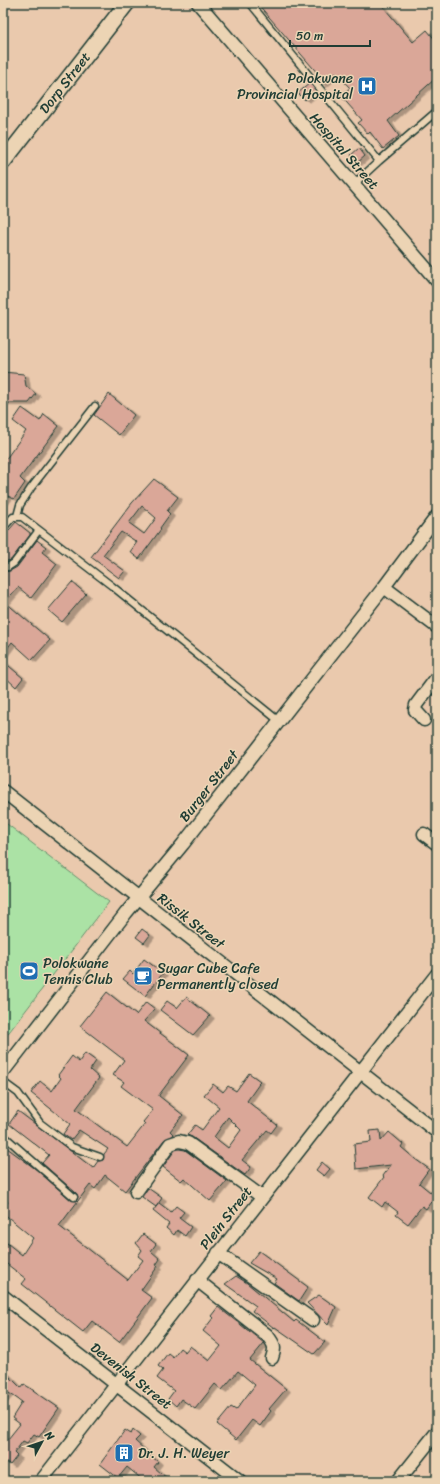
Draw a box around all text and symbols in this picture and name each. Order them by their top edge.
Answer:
scale bar [290,22,370,48]
text: 50 m [296,25,323,47]
street label: Dorp Street [33,47,97,119]
place label: Polokwane Provincial Hospital [237,66,354,107]
hospital icon: Polokwane Provincial Hospital [356,75,378,97]
street label: Hospital Street [303,107,385,195]
street label: Burger Street [173,743,246,828]
street label: Rissik Street [152,886,231,956]
place label: Polokwane Tennis Club [43,951,113,992]
place label: Sugar Cube Cafe Permanently closed [157,956,280,997]
sports icon: Polokwane Tennis Club [18,960,40,982]
cafe icon: Sugar Cube Cafe Permanently closed [132,965,154,987]
street label: Plein Street [193,1181,259,1255]
street label: Devenish Street [84,1336,178,1416]
north arrow [22,1422,62,1462]
text: N [39,1426,59,1445]
place label: Dr. J. H. Weyer [138,1441,231,1466]
building icon: Dr. J. H. Weyer [113,1442,135,1464]

